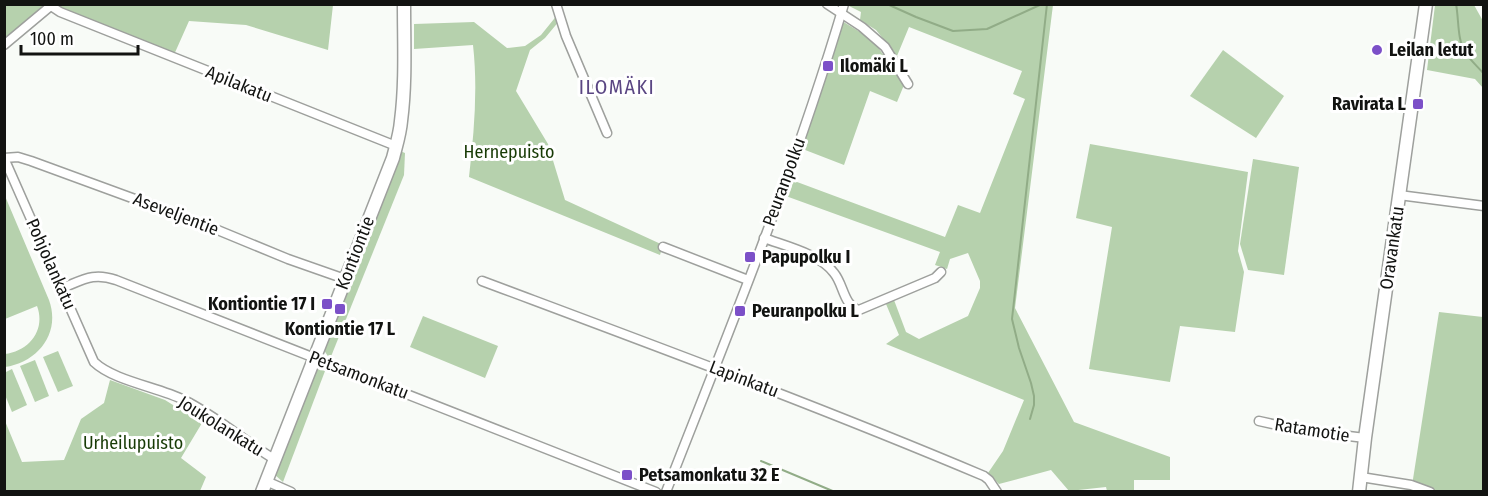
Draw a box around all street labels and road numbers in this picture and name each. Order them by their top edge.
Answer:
street label: Apilakatu [203,61,275,107]
street label: Peuranpolku [758,135,810,229]
street label: Aseveljentie [130,188,222,240]
street label: Oravankatu [1375,205,1409,291]
street label: Kontiontie [331,213,379,293]
street label: Pohjolankatu [21,215,81,313]
street label: Petsamonkatu [306,346,412,404]
street label: Lapinkatu [706,356,782,402]
street label: Joukolankatu [174,391,268,461]
street label: Ratamotie [1273,413,1351,447]

